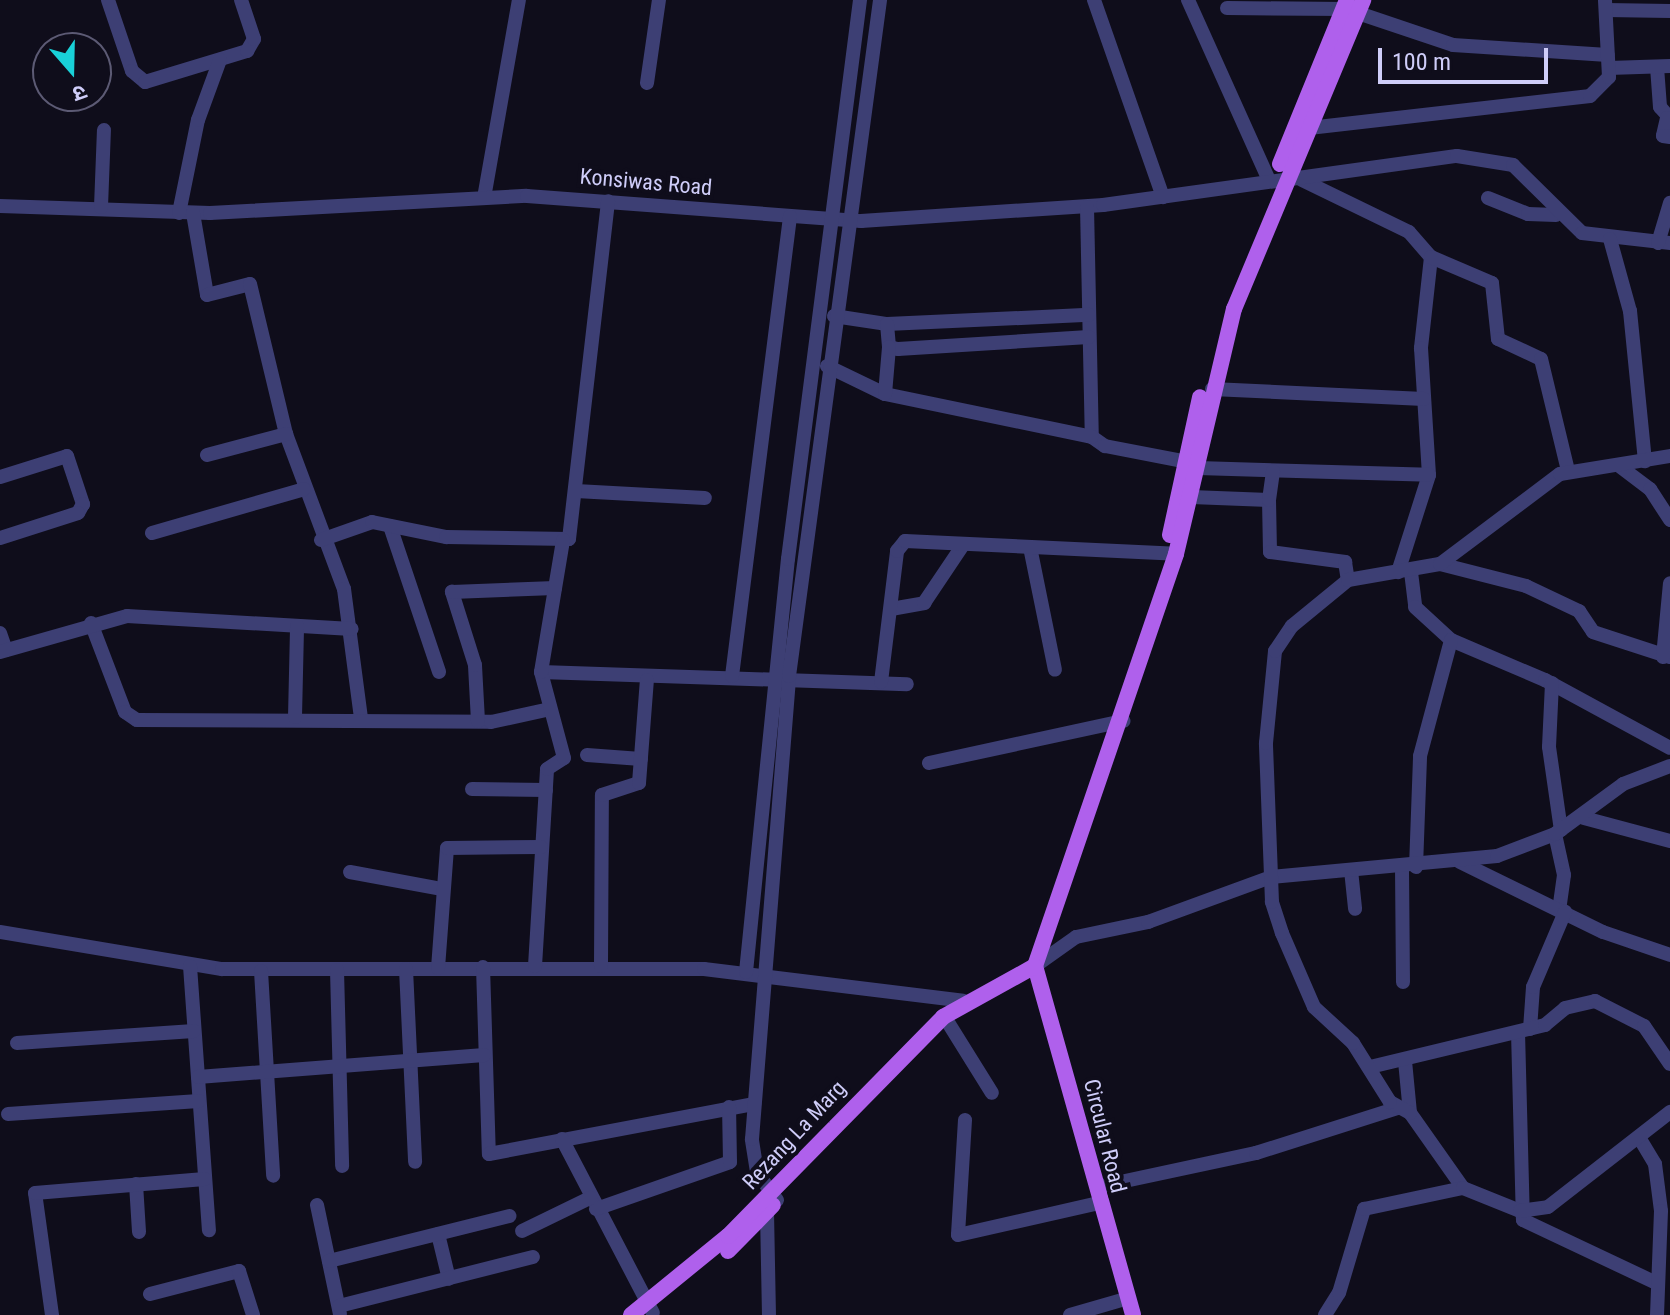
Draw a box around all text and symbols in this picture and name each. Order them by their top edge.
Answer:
north arrow [32,32,112,112]
scale bar [1382,32,1552,82]
text: 100 m [1392,48,1451,76]
text: उ [69,79,90,107]
street label: Konsiwas Road [579,163,713,201]
street label: Rezang La Marg [737,1075,851,1195]
street label: Circular Road [1078,1076,1132,1196]

